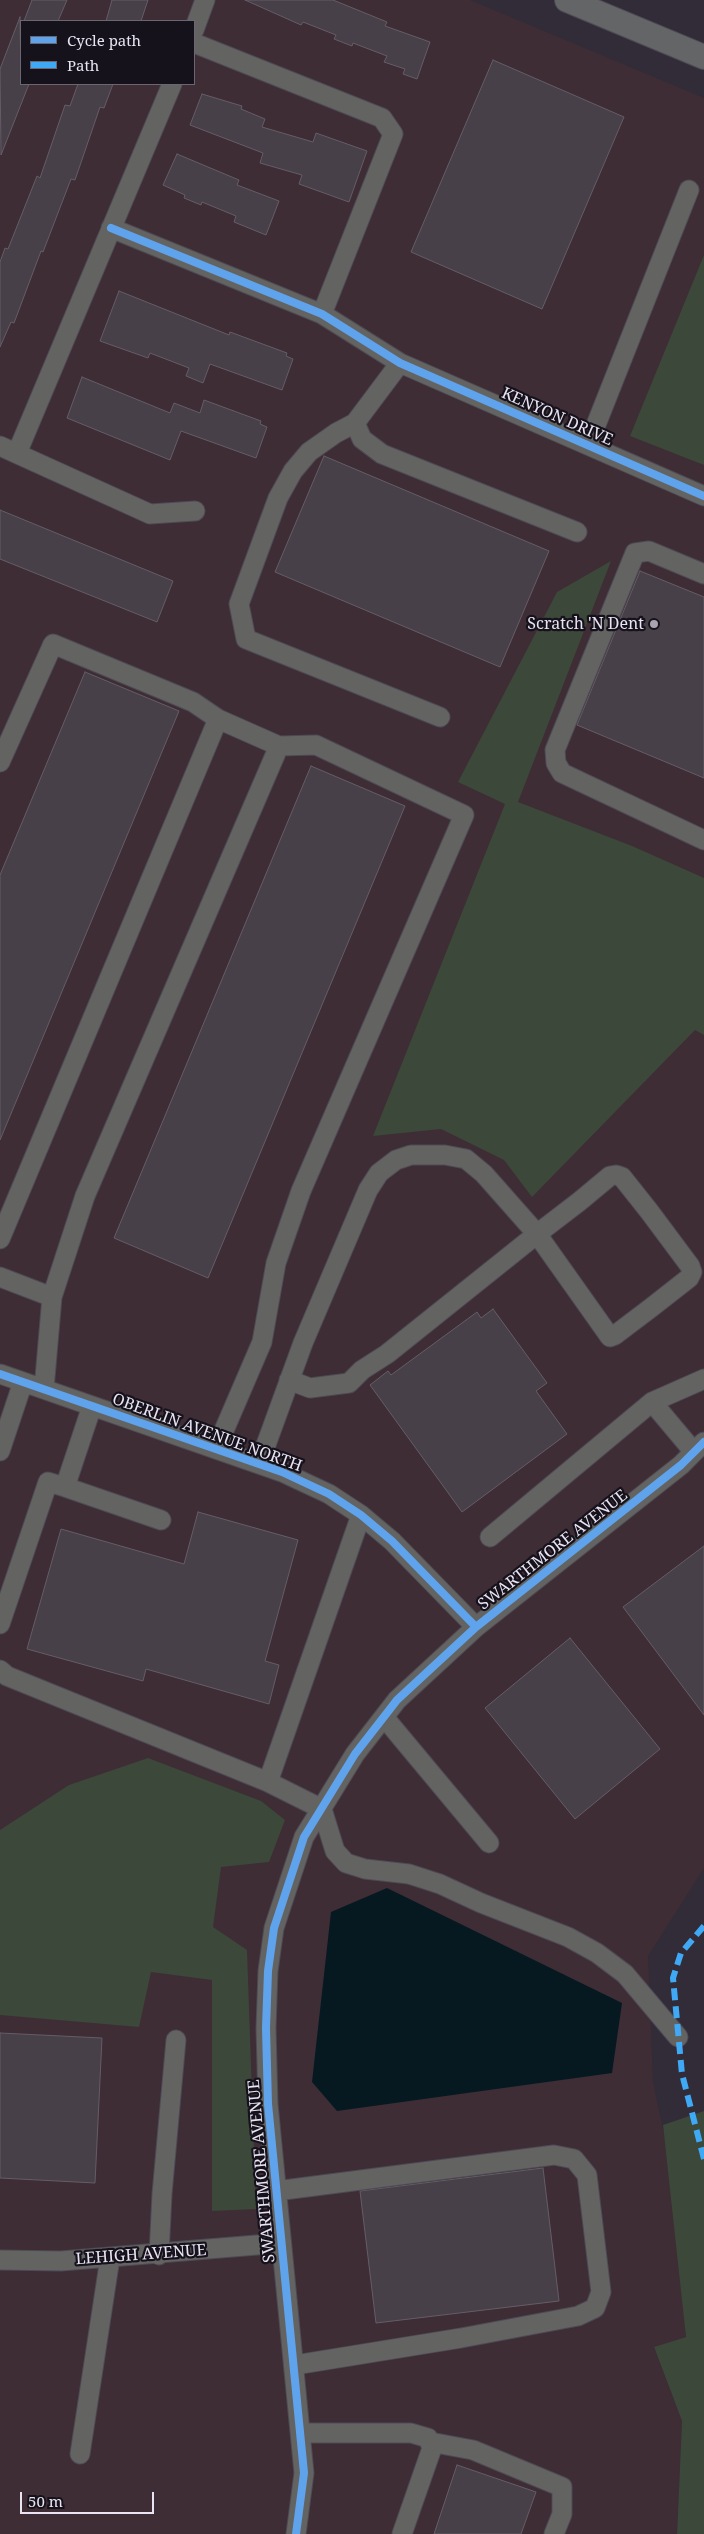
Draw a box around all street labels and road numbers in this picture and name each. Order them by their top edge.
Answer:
street label: KENYON DRIVE [498,384,616,450]
street label: OBERLIN AVENUE NORTH [110,1390,304,1476]
street label: SWARTHMORE AVENUE [475,1486,631,1614]
street label: SWARTHMORE AVENUE [244,2079,280,2263]
street label: LEHIGH AVENUE [75,2241,207,2269]

